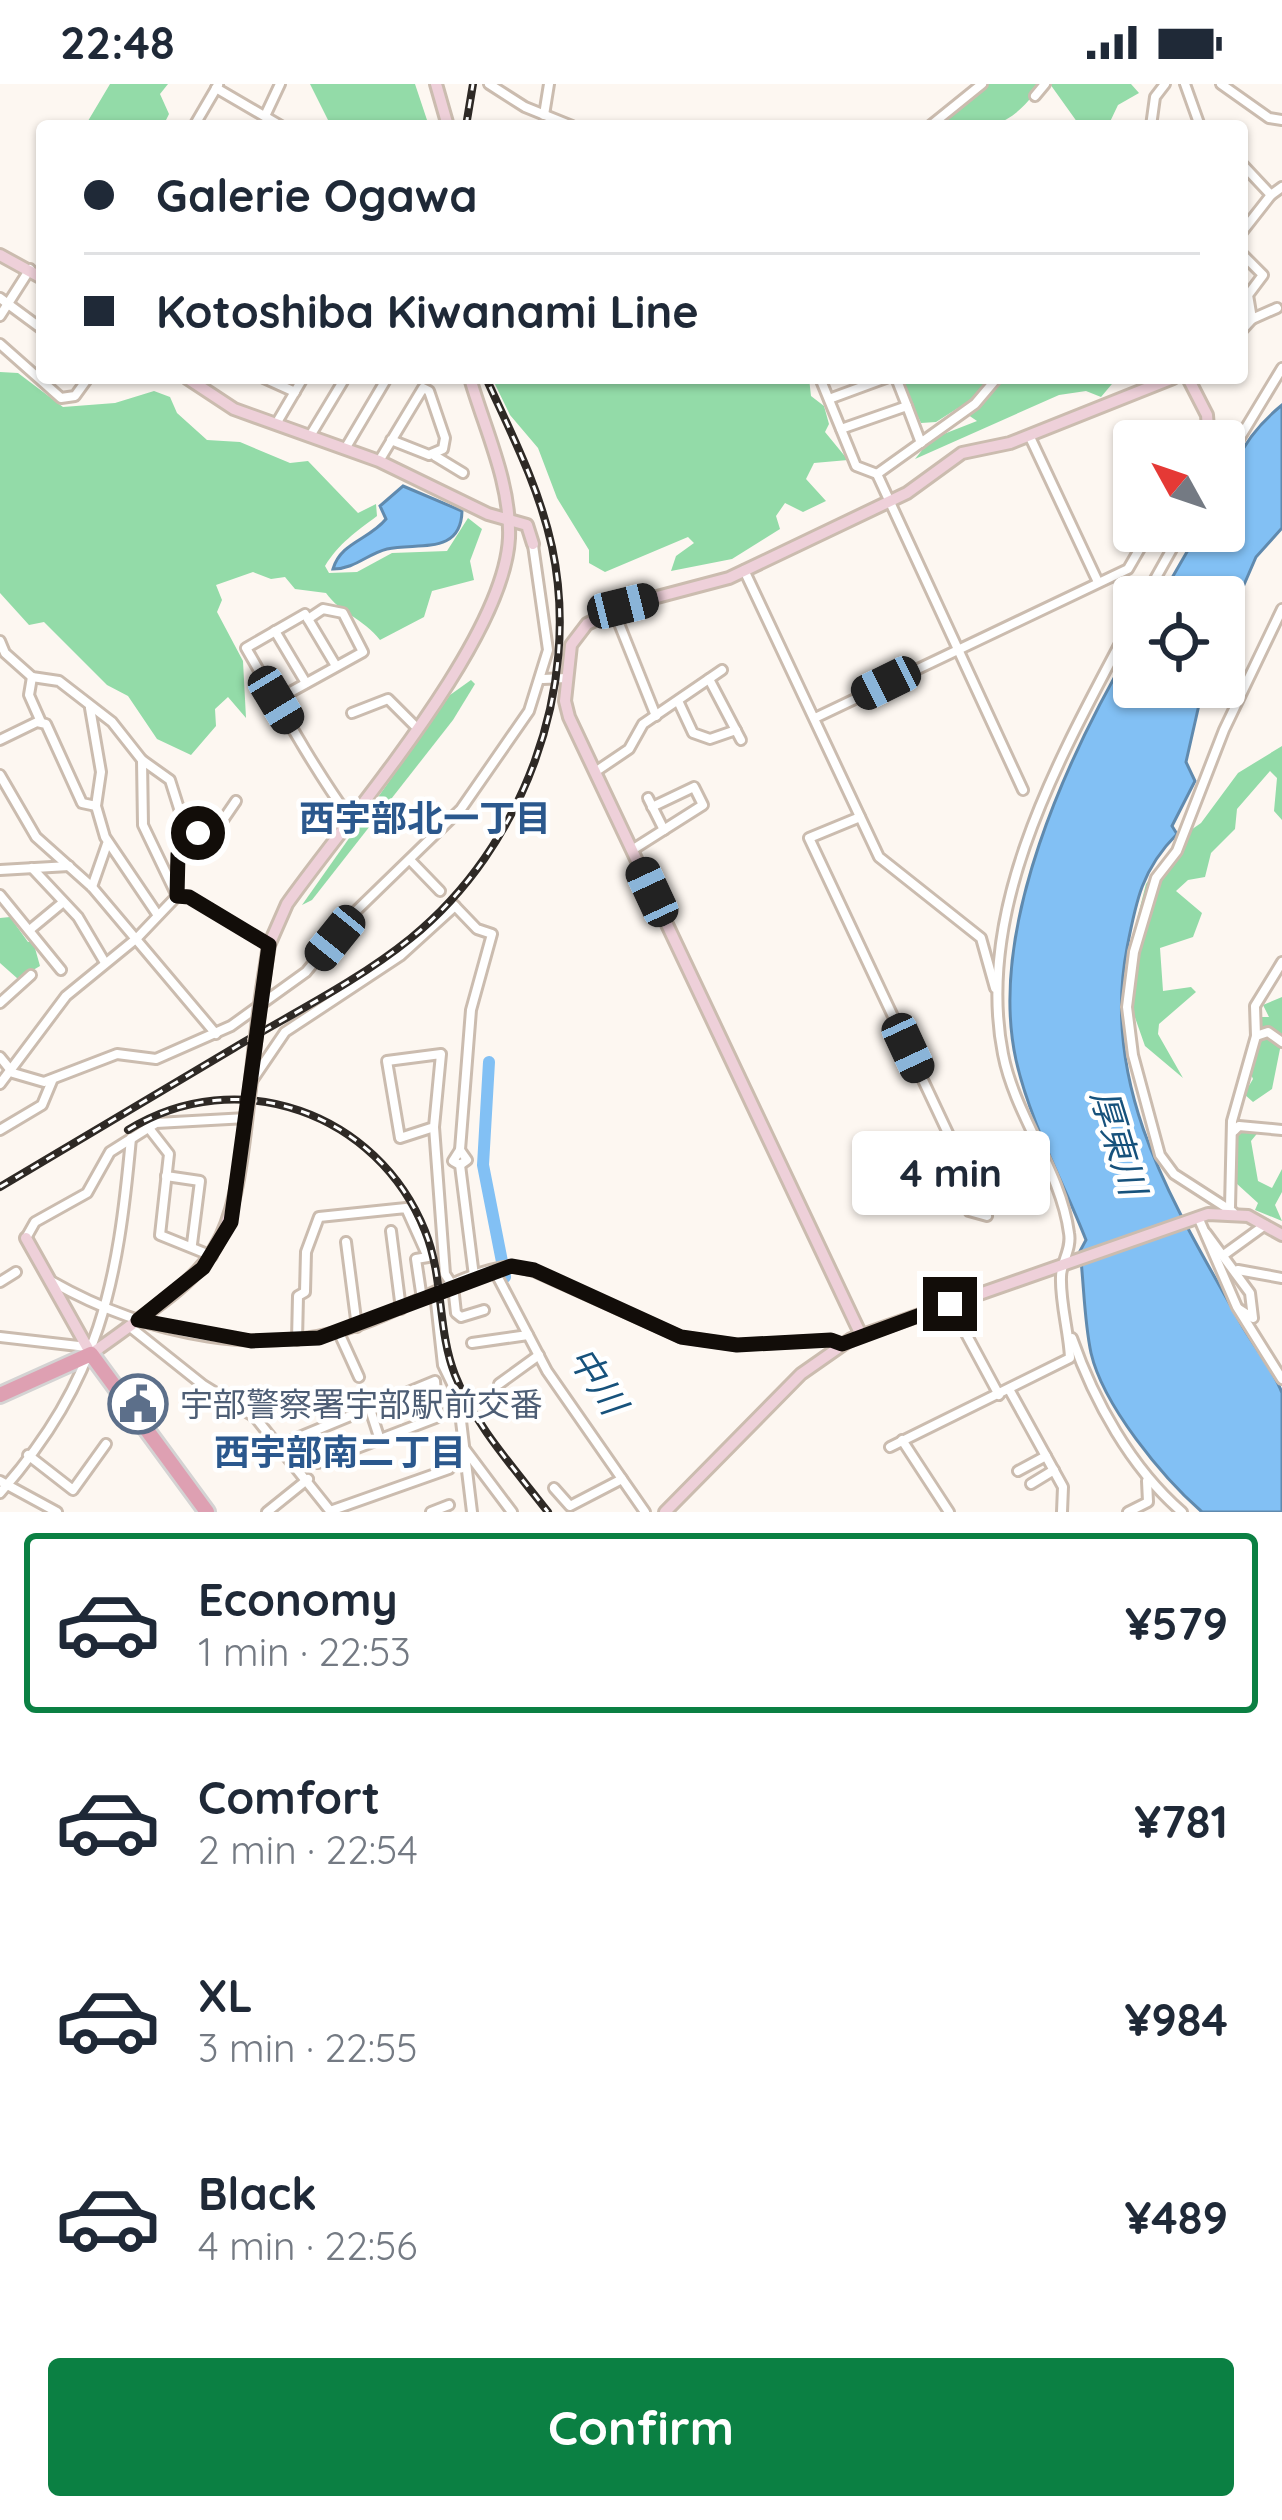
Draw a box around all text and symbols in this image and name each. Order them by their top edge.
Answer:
text: 22:48 [60,14,175,70]
text: Galerie Ogawa [156,167,477,223]
text: Kotoshiba Kiwanami Line [156,283,699,339]
north arrow [1113,420,1245,552]
map controls [1113,420,1245,708]
button: locate [1113,576,1245,708]
car [584,580,662,632]
car [846,651,926,715]
car [242,660,310,740]
district label: 西宇部北一丁目 [299,795,551,840]
route start [171,806,225,860]
car [620,852,684,932]
car [298,899,372,977]
car [876,1008,940,1088]
water label: 厚東川 [1082,1084,1158,1204]
callout: 4 min [851,1130,1049,1214]
text: 4 min [900,1148,1002,1197]
route end [923,1277,977,1331]
water label: 中川 [560,1337,639,1426]
public building icon: 宇部警察署宇部駅前交番 [107,1373,169,1435]
place label: 宇部警察署宇部駅前交番 [180,1383,543,1424]
district label: 西宇部南二丁目 [214,1429,466,1474]
icon: car [54,1569,162,1677]
text: Economy [198,1571,398,1627]
text: ¥579 [1125,1595,1228,1651]
text: 1 min · 22:53 [198,1627,411,1676]
icon: car [54,1767,162,1875]
text: Comfort [198,1769,380,1825]
text: ¥781 [1134,1793,1228,1849]
text: 2 min · 22:54 [198,1825,418,1874]
icon: car [54,1965,162,2073]
text: XL [198,1967,253,2023]
text: ¥984 [1124,1991,1228,2047]
text: 3 min · 22:55 [198,2023,417,2072]
icon: car [54,2163,162,2271]
text: Black [198,2165,317,2221]
text: ¥489 [1124,2189,1228,2245]
text: 4 min · 22:56 [198,2221,417,2270]
button: Confirm [48,2358,1234,2496]

